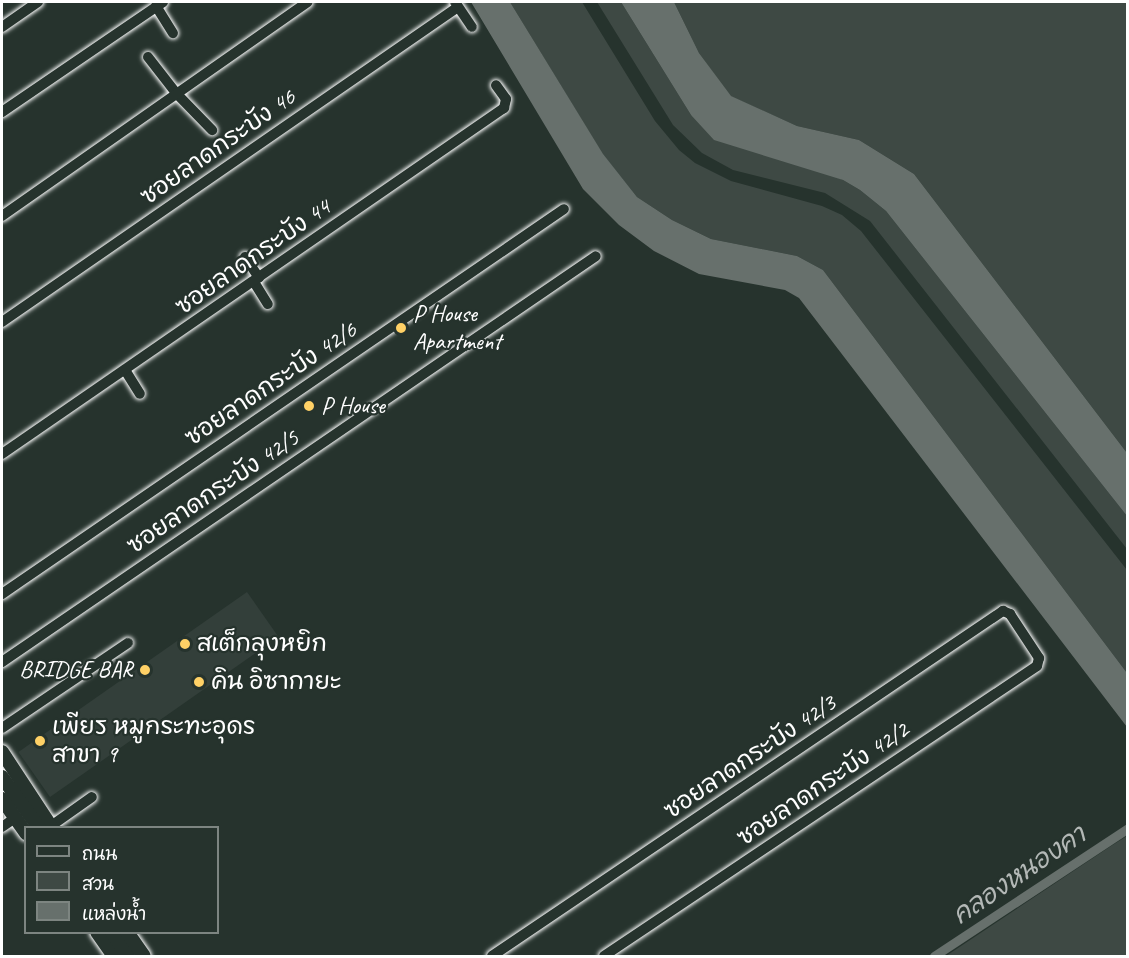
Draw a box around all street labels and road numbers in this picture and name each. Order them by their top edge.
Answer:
street label: ซอยลาดกระบัง 46 [135,83,301,211]
street label: ซอยลาดกระบัง 44 [170,193,336,321]
street label: ซอยลาดกระบัง 42/6 [180,316,362,452]
street label: ซอยลาดกระบัง 42/5 [122,424,304,560]
street label: ซอยลาดกระบัง 42/3 [659,689,841,825]
street label: ซอยลาดกระบัง 42/2 [732,716,914,852]

